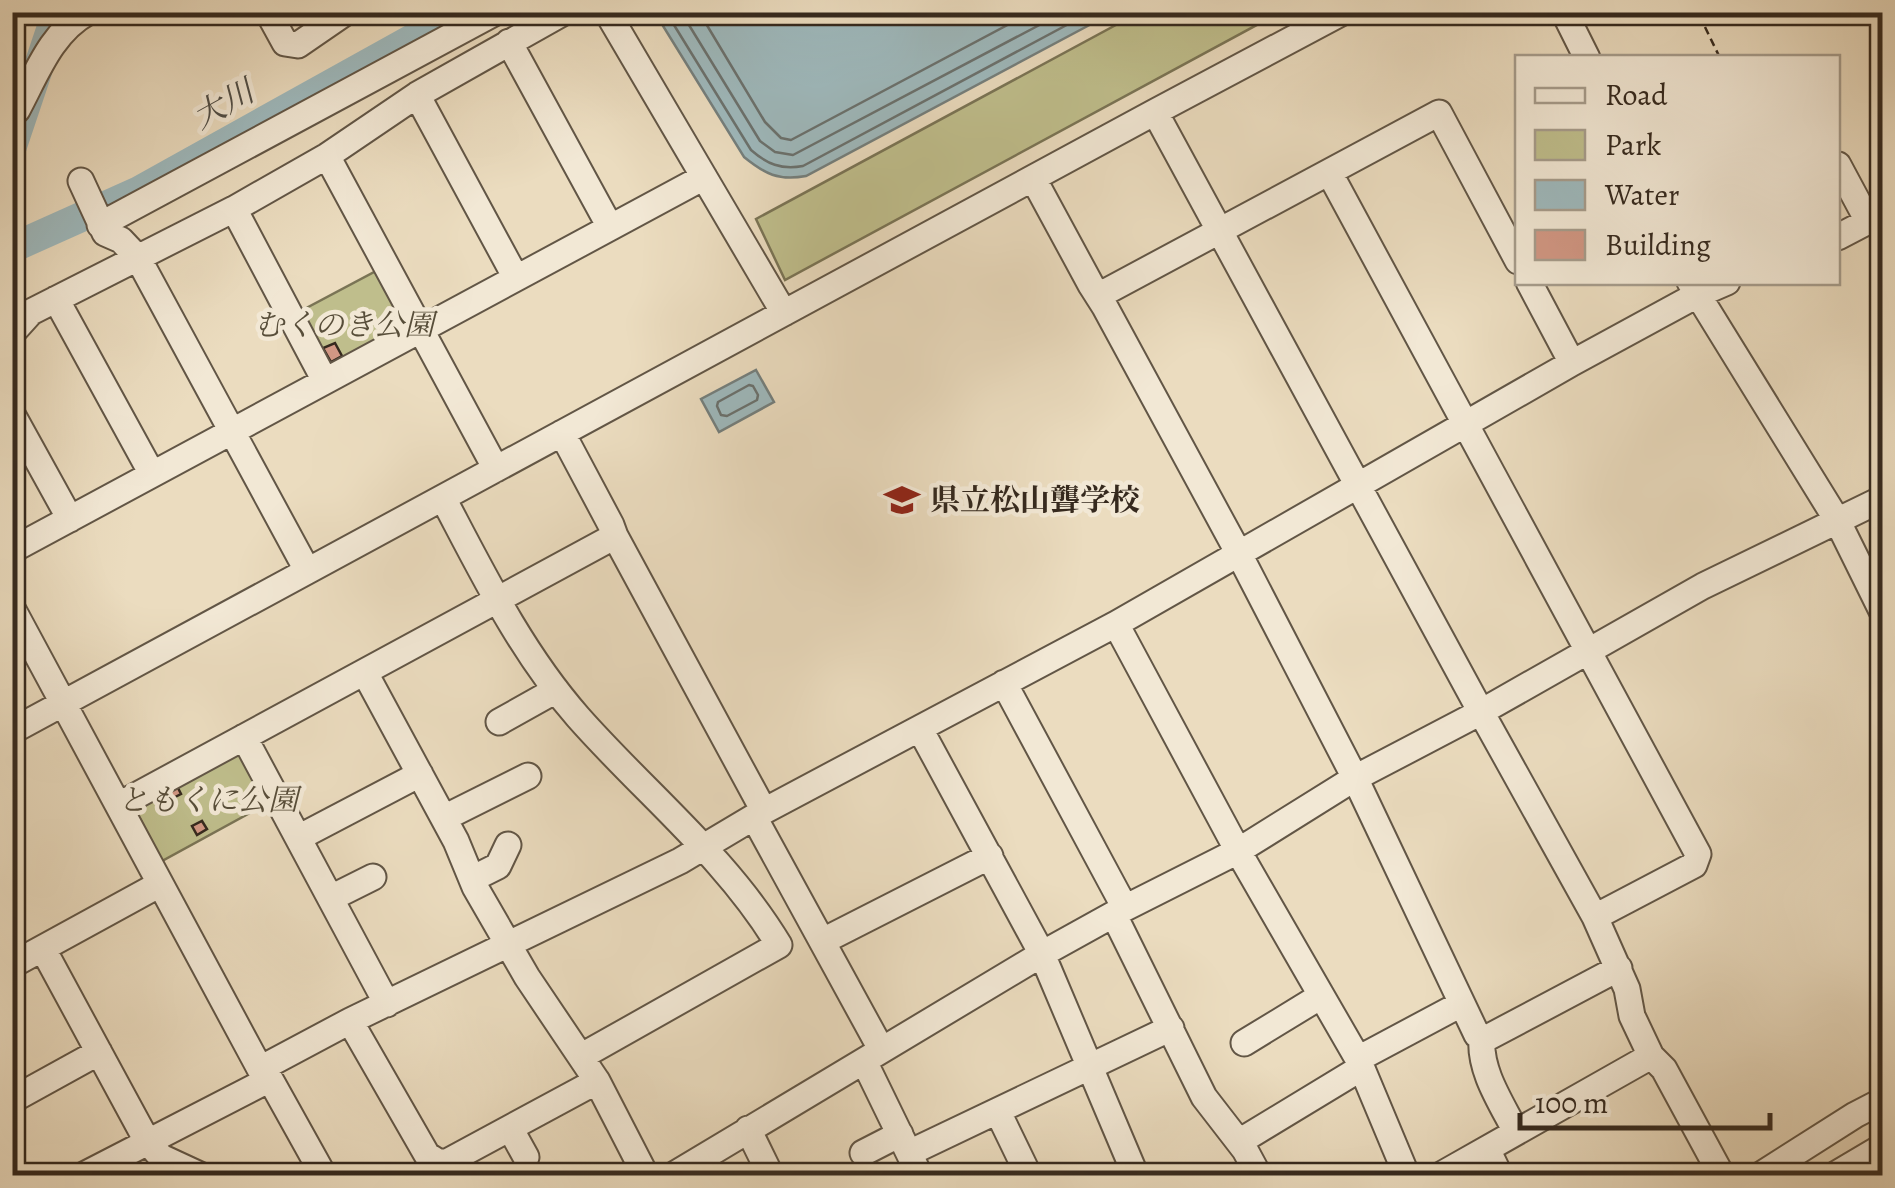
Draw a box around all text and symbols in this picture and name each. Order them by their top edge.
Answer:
legend [1515,55,1840,285]
water label: 大川 [184,68,264,139]
text: Road [1605,75,1668,115]
text: Park [1605,125,1661,165]
text: Water [1604,175,1679,215]
text: Building [1605,225,1711,265]
park label: むくのき公園 [254,305,439,345]
place label: 県立松山聾学校 [930,480,1140,520]
school or university icon: 県立松山聾学校 [883,481,921,519]
park label: ともくに公園 [118,780,303,820]
scale bar [1520,1068,1770,1130]
text: 100 m [1535,1083,1608,1123]

